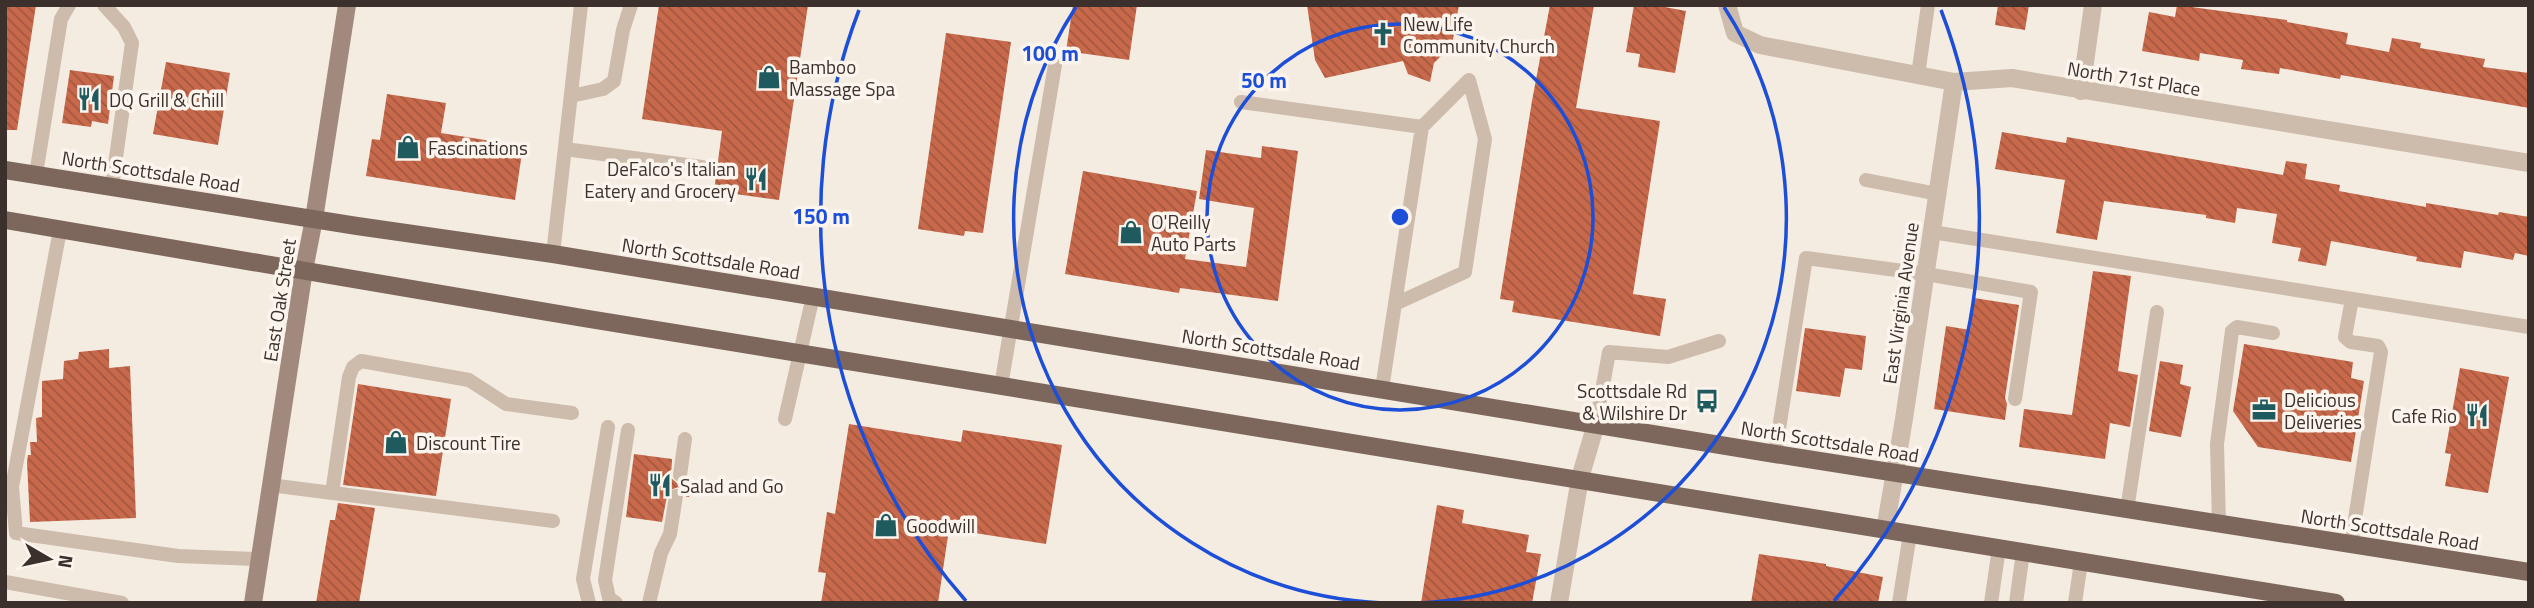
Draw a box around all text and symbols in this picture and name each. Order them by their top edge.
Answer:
place label: New Life Community Church [1403,9,1555,60]
church icon: New Life Community Church [1369,20,1397,48]
text: 100 m [1021,37,1079,69]
place label: Bamboo Massage Spa [789,52,896,103]
street label: North 71st Place [2065,53,2203,103]
shop icon: Bamboo Massage Spa [755,63,783,91]
text: 50 m [1241,64,1287,96]
restaurant icon: DQ Grill & Chill [75,85,103,113]
place label: DQ Grill & Chill [109,85,224,114]
shop icon: Fascinations [394,133,422,161]
place label: Fascinations [428,133,528,162]
street label: North Scottsdale Road [60,143,242,199]
place label: DeFalco's Italian Eatery and Grocery [584,154,736,205]
restaurant icon: DeFalco's Italian Eatery and Grocery [742,165,770,193]
text: 150 m [792,200,850,232]
centre of rings [1388,205,1412,229]
place label: O'Reilly Auto Parts [1151,207,1236,258]
shop icon: O'Reilly Auto Parts [1117,218,1145,246]
street label: East Virginia Avenue [1874,220,1926,386]
street label: North Scottsdale Road [620,230,802,286]
street label: East Oak Street [255,236,303,364]
street label: North Scottsdale Road [1180,321,1362,377]
place label: Scottsdale Rd & Wilshire Dr [1577,376,1687,427]
place label: Delicious Deliveries [2284,385,2362,436]
bus stop icon: Scottsdale Rd & Wilshire Dr [1693,387,1721,415]
office icon: Delicious Deliveries [2250,396,2278,424]
place label: Cafe Rio [2391,401,2457,430]
restaurant icon: Cafe Rio [2463,401,2491,429]
street label: North Scottsdale Road [1739,413,1921,469]
shop icon: Discount Tire [382,428,410,456]
place label: Discount Tire [416,428,521,457]
restaurant icon: Salad and Go [646,471,674,499]
place label: Salad and Go [680,471,784,500]
street label: North Scottsdale Road [2299,501,2481,557]
shop icon: Goodwill [872,511,900,539]
place label: Goodwill [906,511,975,540]
north arrow [14,524,84,594]
text: N [51,553,82,571]

